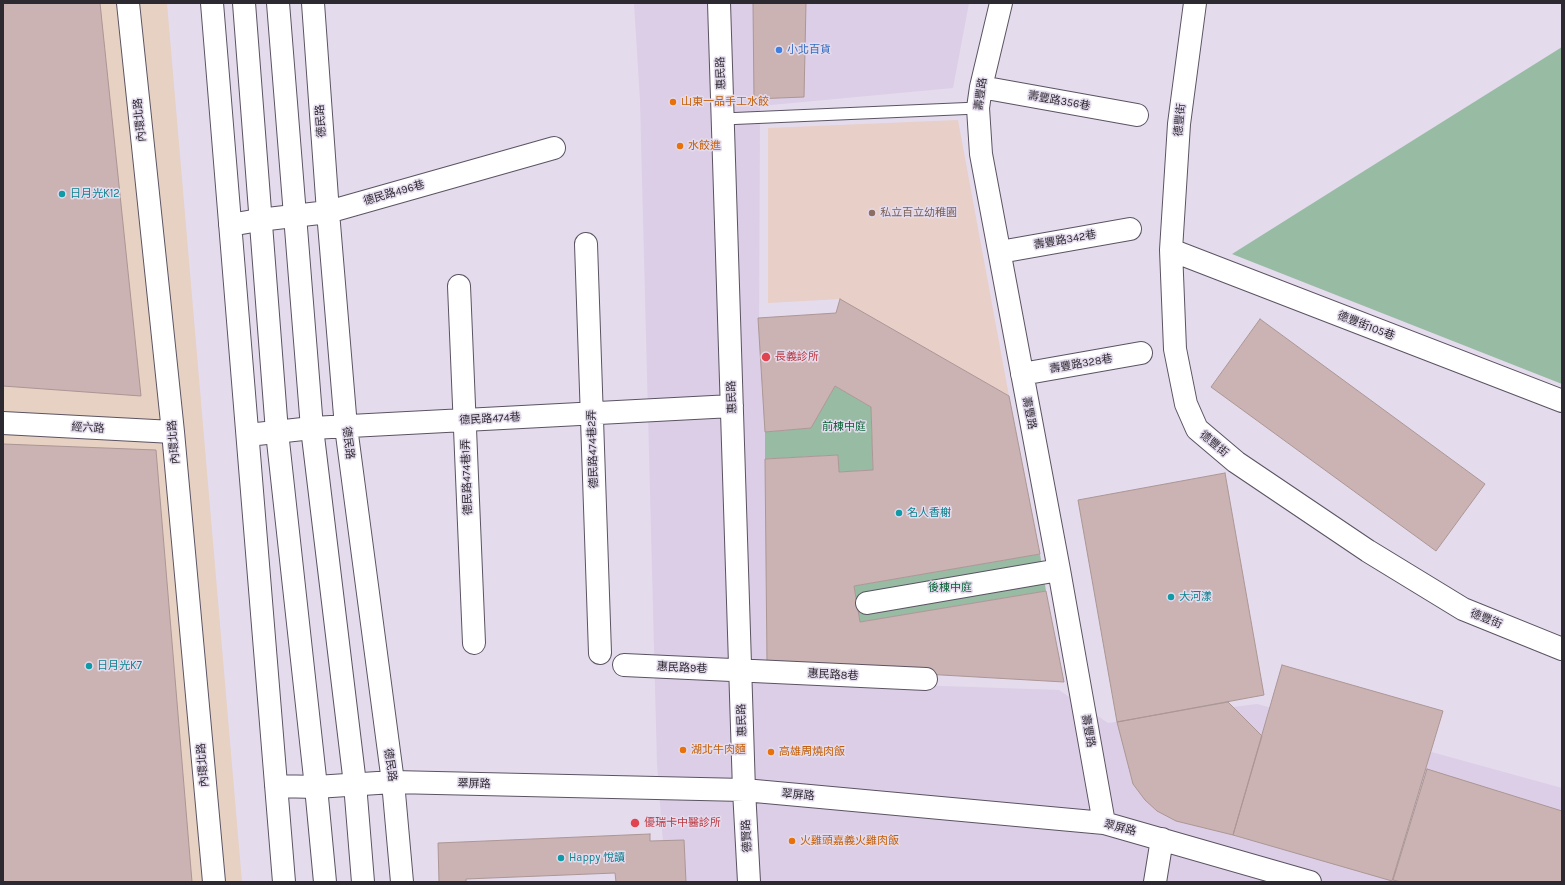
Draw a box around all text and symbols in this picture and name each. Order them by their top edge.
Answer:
place label: 小北百貨 [787,43,831,57]
marker: 小北百貨 [774,45,784,55]
street label: 惠民路 [714,56,728,90]
street label: 壽豐路 [972,77,990,111]
street label: 壽豐路356巷 [1027,89,1091,113]
place label: 山東一品手工水餃 [681,95,769,109]
street label: 內環北路 [131,97,149,143]
marker: 山東一品手工水餃 [668,97,678,107]
street label: 德豐街 [1172,103,1188,137]
street label: 德民路 [313,104,329,138]
place label: 水餃進 [688,139,721,153]
marker: 水餃進 [675,141,685,151]
street label: 德民路496巷 [362,178,426,208]
place label: 日月光K12 [70,187,120,201]
marker: 日月光K12 [57,189,67,199]
place label: 私立百立幼稚園 [880,206,957,220]
marker: 私立百立幼稚園 [867,208,877,218]
street label: 壽豐路342巷 [1033,228,1097,252]
street label: 德豐街105巷 [1335,309,1397,343]
place label: 長義診所 [775,350,819,364]
marker: 長義診所 [760,351,772,363]
street label: 壽豐路328巷 [1049,352,1113,376]
street label: 惠民路 [725,380,739,414]
street label: 壽豐路 [1019,396,1039,430]
street label: 德民路474巷2弄 [585,409,601,489]
street label: 德民路474巷 [459,411,521,427]
street label: 內環北路 [166,420,182,464]
park label: 前棟中庭 [822,420,866,434]
street label: 經六路 [71,421,105,435]
street label: 德民路 [339,426,357,460]
street label: 德豐街 [1197,428,1231,460]
street label: 德民路474巷1弄 [459,439,475,515]
place label: 名人香榭 [907,506,951,520]
marker: 名人香榭 [894,508,904,518]
park label: 後棟中庭 [928,581,972,595]
place label: 大河漾 [1179,590,1212,604]
marker: 大河漾 [1166,592,1176,602]
street label: 德豐街 [1468,607,1504,631]
place label: 日月光K7 [97,659,142,673]
street label: 惠民路9巷 [656,660,708,676]
marker: 日月光K7 [84,661,94,671]
street label: 惠民路8巷 [807,667,859,683]
street label: 惠民路 [735,703,749,737]
street label: 壽豐路 [1079,714,1097,748]
street label: 內環北路 [195,743,211,787]
place label: 湖北牛肉麵 [691,743,746,757]
marker: 湖北牛肉麵 [678,745,688,755]
place label: 高雄周燒肉飯 [779,745,845,759]
marker: 高雄周燒肉飯 [766,747,776,757]
street label: 德民路 [381,748,399,782]
street label: 翠屏路 [457,777,491,791]
street label: 翠屏路 [781,787,815,803]
place label: 優瑞卡中醫診所 [644,816,721,830]
marker: 優瑞卡中醫診所 [629,817,641,829]
street label: 翠屏路 [1102,818,1138,838]
street label: 德賢路 [740,819,754,853]
place label: 火雞頭嘉義火雞肉飯 [800,834,899,848]
marker: 火雞頭嘉義火雞肉飯 [787,836,797,846]
place label: Happy 悅讀 [569,851,625,865]
marker: Happy 悅讀 [556,853,566,863]

